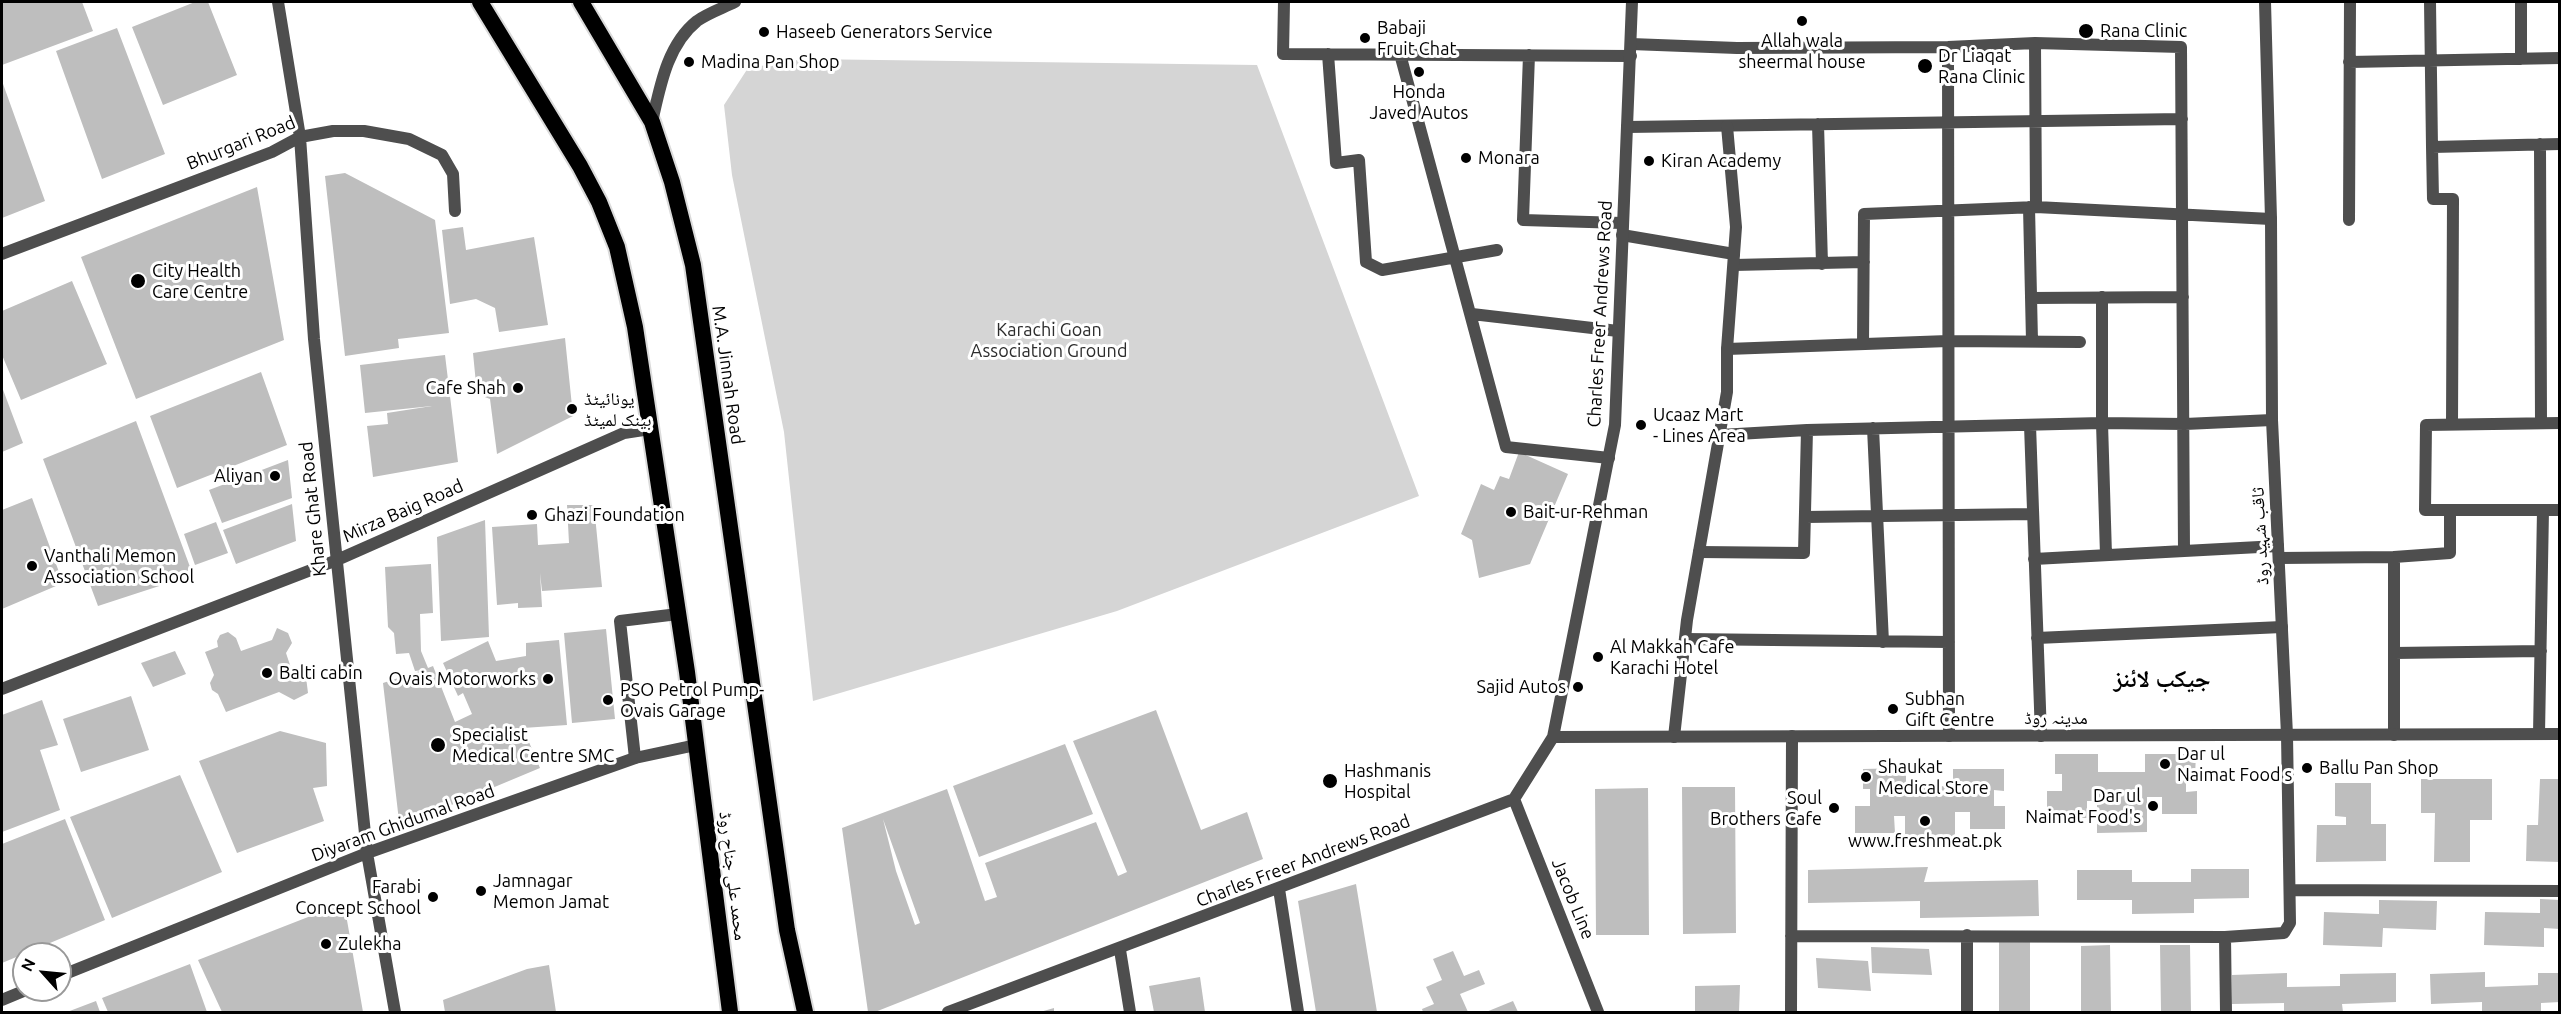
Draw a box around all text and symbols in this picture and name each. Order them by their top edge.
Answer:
marker: Allah wala sheermal house [1795,14,1809,28]
place label: Babaji Fruit Chat [1377,17,1456,60]
place label: Rana Clinic [2100,20,2187,42]
place label: Haseeb Generators Service [776,21,993,43]
marker: Rana Clinic [2077,22,2095,40]
marker: Haseeb Generators Service [757,25,771,39]
place label: Allah wala sheermal house [1738,30,1866,72]
marker: Babaji Fruit Chat [1358,31,1372,45]
place label: Dr Liaqat Rana Clinic [1938,45,2025,88]
place label: Madina Pan Shop [701,51,839,73]
marker: Madina Pan Shop [682,55,696,69]
marker: Dr Liaqat Rana Clinic [1916,57,1934,75]
marker: Honda Javed Autos [1412,65,1426,79]
place label: Honda Javed Autos [1370,81,1468,124]
street label: Bhurgari Road [184,111,298,175]
place label: Monara [1478,147,1540,169]
place label: Kiran Academy [1661,150,1781,172]
marker: Monara [1459,151,1473,165]
marker: Kiran Academy [1642,154,1656,168]
street label: Charles Freer Andrews Road [1583,200,1617,428]
place label: City Health Care Centre [152,260,248,302]
marker: City Health Care Centre [129,272,147,290]
street label: M.A. Jinnah Road [708,304,748,446]
park label: Karachi Goan Association Ground [971,319,1127,362]
place label: Cafe Shah [426,377,506,399]
marker: Cafe Shah [511,381,525,395]
place label: یونائیٹڈ بینک لمیٹڈ [584,388,652,430]
marker: یونائیٹڈ بینک لمیٹڈ [565,402,579,416]
place label: Ucaaz Mart - Lines Area [1653,404,1746,446]
marker: Ucaaz Mart - Lines Area [1634,418,1648,432]
street label: Khare Ghat Road [295,440,331,578]
place label: Aliyan [214,465,263,487]
marker: Aliyan [268,469,282,483]
street label: Mirza Baig Road [339,475,467,547]
street label: ثاقب شہید روڈ [2247,486,2273,586]
place label: Bait-ur-Rehman [1523,501,1648,523]
place label: Ghazi Foundation [544,504,685,526]
marker: Bait-ur-Rehman [1504,505,1518,519]
marker: Ghazi Foundation [525,508,539,522]
place label: Vanthali Memon Association School [44,545,194,588]
marker: Vanthali Memon Association School [25,559,39,573]
place label: Al Makkah Cafe Karachi Hotel [1610,636,1734,678]
marker: Al Makkah Cafe Karachi Hotel [1591,650,1605,664]
place label: Balti cabin [279,662,363,684]
district label: جیکب لائنز [2114,665,2210,693]
marker: Balti cabin [260,666,274,680]
place label: Ovais Motorworks [389,668,536,690]
marker: Ovais Motorworks [541,672,555,686]
place label: Sajid Autos [1477,676,1566,698]
place label: PSO Petrol Pump- Ovais Garage [620,679,764,722]
marker: Sajid Autos [1571,680,1585,694]
place label: Subhan Gift Centre [1905,688,1994,730]
marker: PSO Petrol Pump- Ovais Garage [601,693,615,707]
marker: Subhan Gift Centre [1886,702,1900,716]
street label: مدینہ روڈ [2024,707,2088,729]
place label: Specialist Medical Centre SMC [452,724,614,766]
marker: Specialist Medical Centre SMC [429,736,447,754]
place label: Dar ul Naimat Food s [2177,743,2292,786]
place label: Shaukat Medical Store [1878,756,1989,798]
marker: Dar ul Naimat Food s [2158,757,2172,771]
place label: Ballu Pan Shop [2319,757,2439,779]
place label: Hashmanis Hospital [1344,760,1431,802]
marker: Ballu Pan Shop [2300,761,2314,775]
marker: Shaukat Medical Store [1859,770,1873,784]
marker: Hashmanis Hospital [1321,772,1339,790]
street label: Diyaram Ghidumal Road [309,780,497,866]
place label: Dar ul Naimat Food's [2025,785,2141,828]
place label: Soul Brothers Cafe [1710,787,1822,830]
marker: Dar ul Naimat Food's [2146,799,2160,813]
marker: Soul Brothers Cafe [1827,801,1841,815]
street label: محمد علی جناح روڈ [714,810,752,942]
street label: Charles Freer Andrews Road [1193,810,1413,912]
marker: www.freshmeat.pk [1918,814,1932,828]
place label: www.freshmeat.pk [1848,830,2002,852]
street label: Jacob Line [1547,855,1599,943]
place label: Jamnagar Memon Jamat [493,870,609,912]
place label: Farabi Concept School [295,876,421,918]
marker: Jamnagar Memon Jamat [474,884,488,898]
marker: Farabi Concept School [426,890,440,904]
place label: Zulekha [338,933,402,955]
marker: Zulekha [319,937,333,951]
north arrow [12,942,72,1002]
text: N [17,955,38,974]

